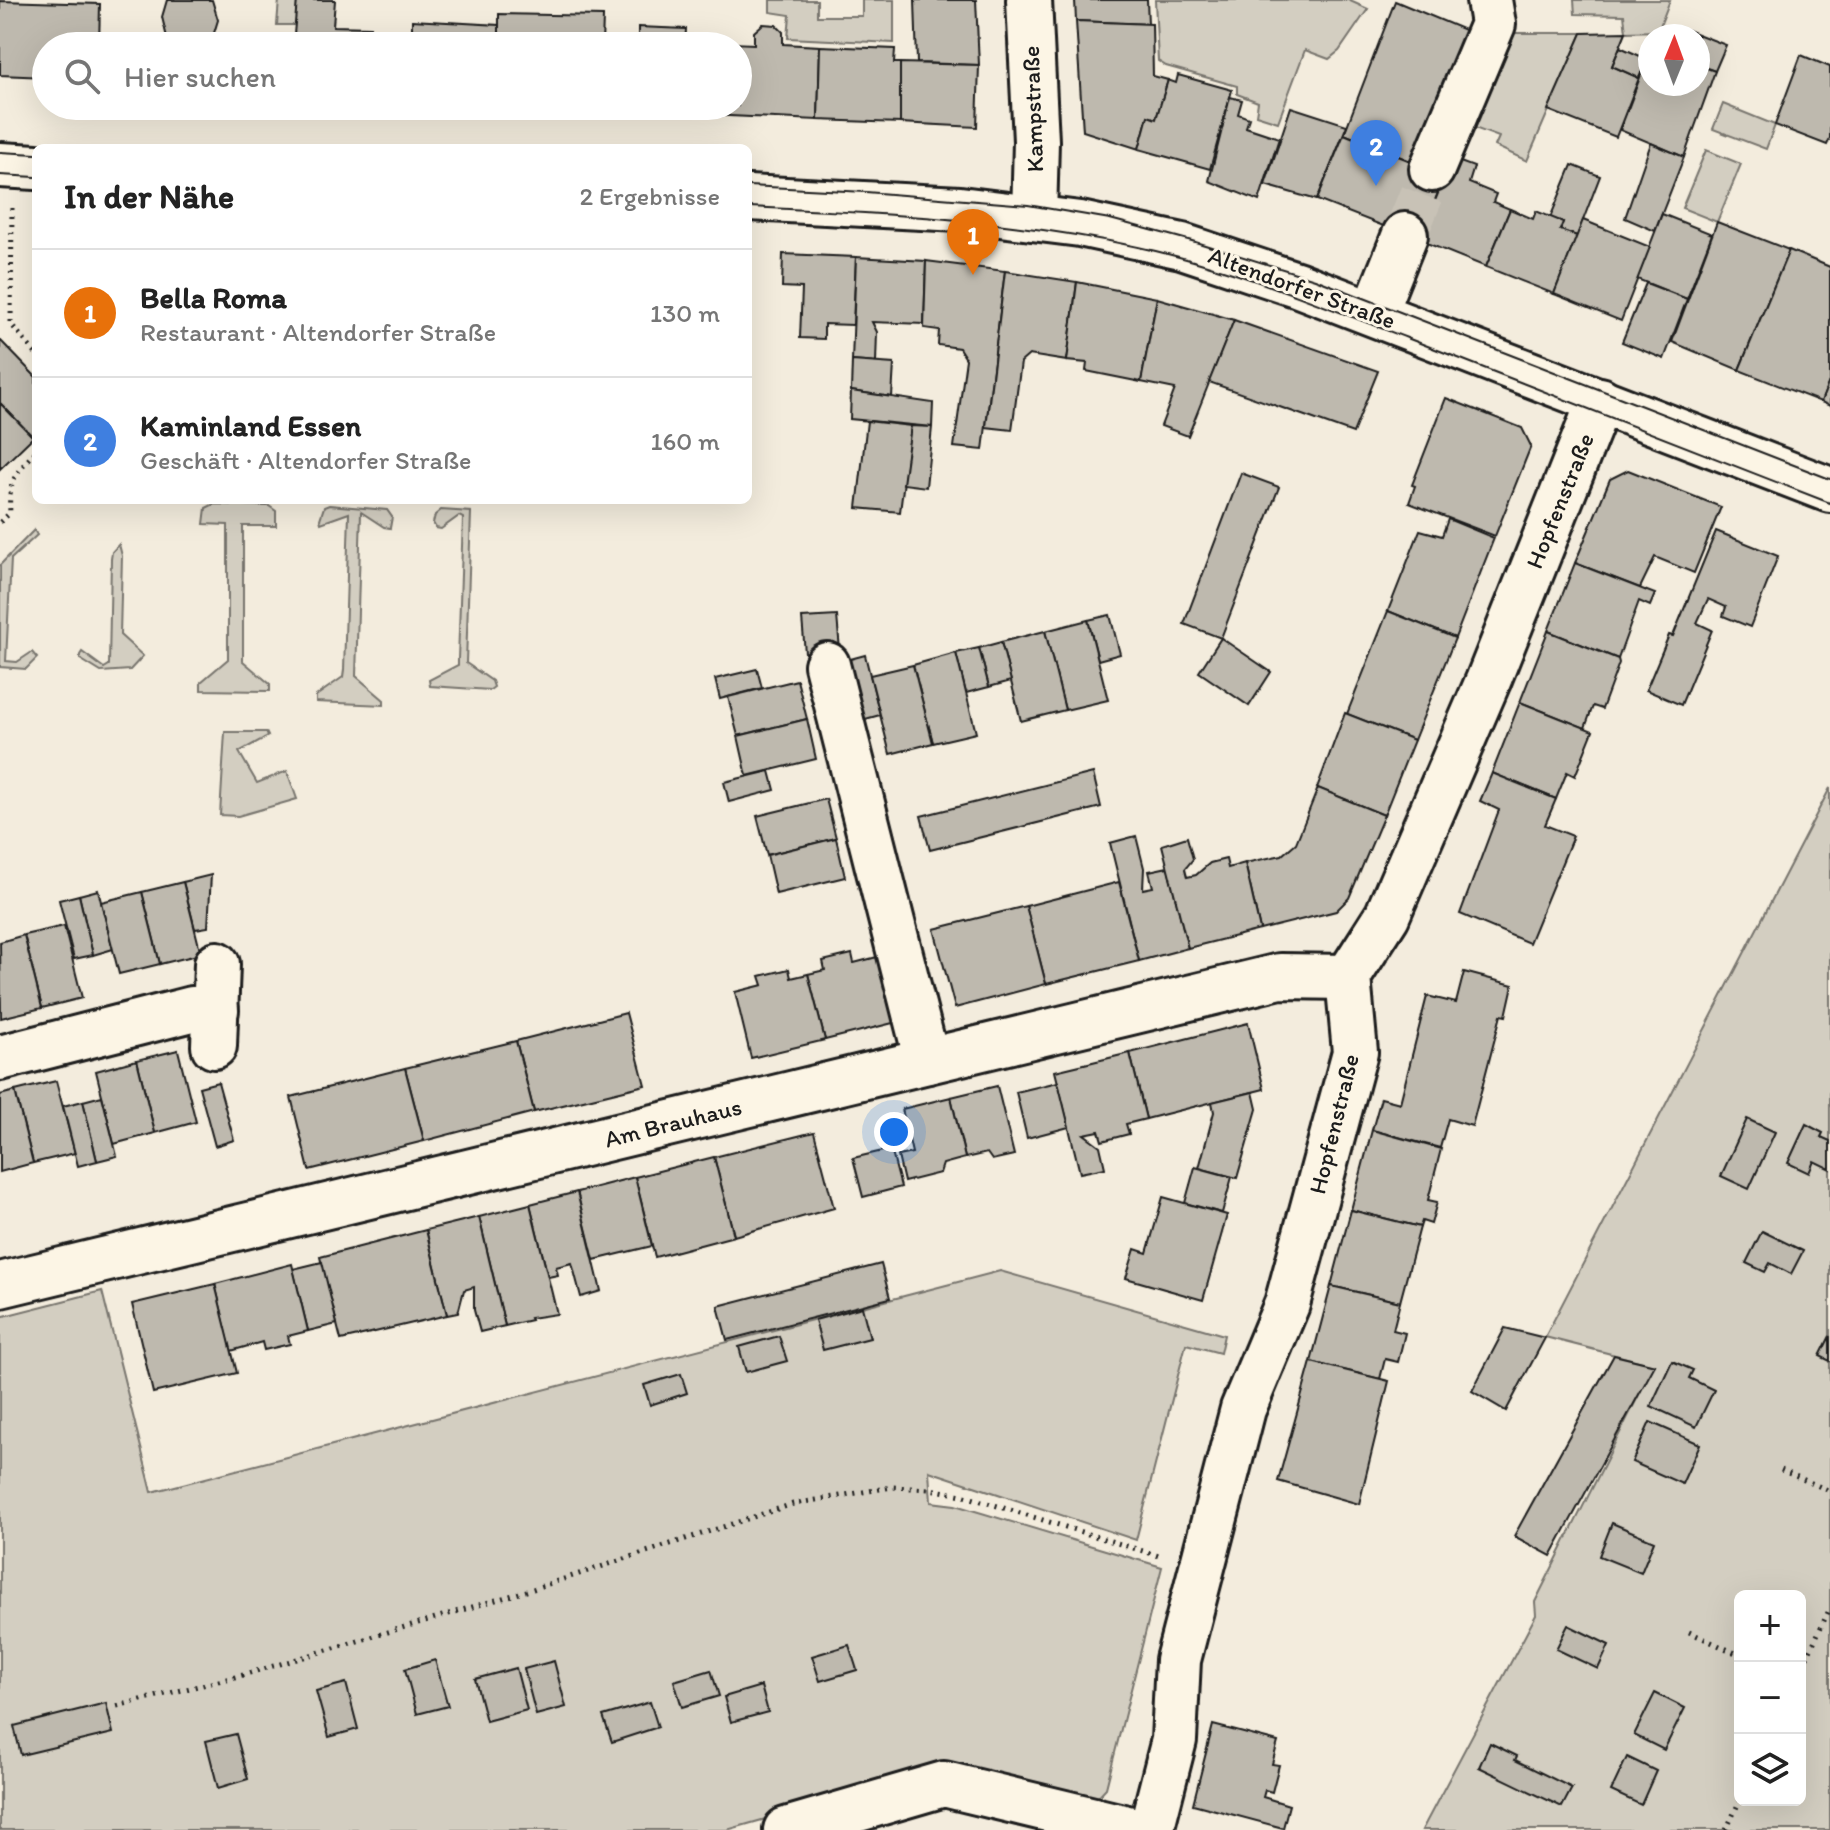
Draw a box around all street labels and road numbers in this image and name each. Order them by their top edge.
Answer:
street label: Kampstraße [1016,45,1049,173]
street label: Altendorfer Straße [1205,240,1400,335]
street label: Hopfenstraße [1519,429,1600,573]
street label: Hopfenstraße [1302,1051,1365,1197]
street label: Am Brauhaus [601,1091,744,1154]

